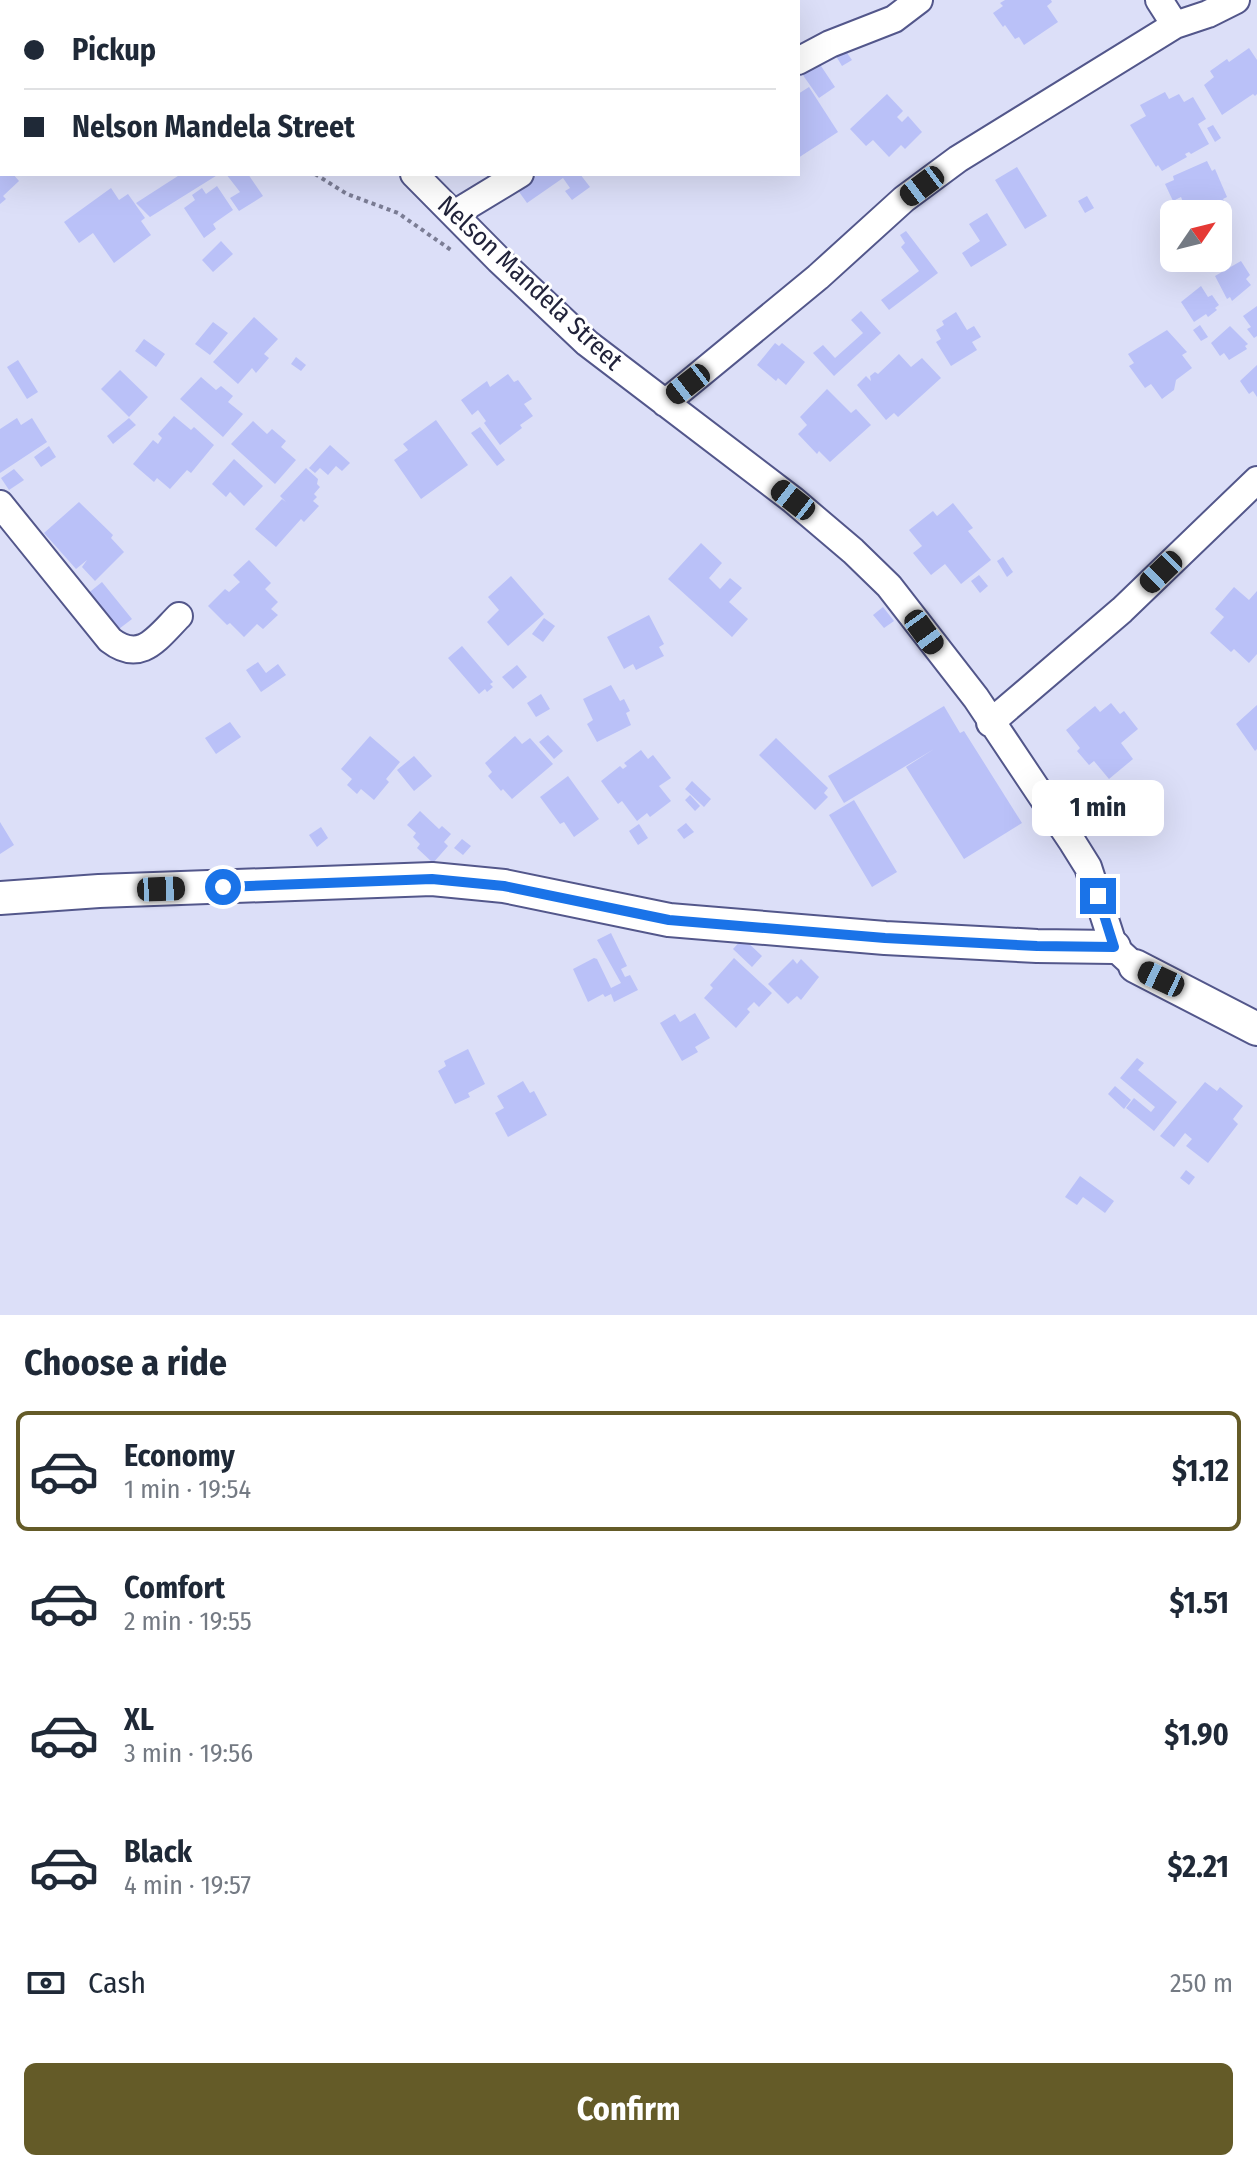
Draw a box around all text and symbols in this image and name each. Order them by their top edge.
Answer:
text: Pickup [72,32,156,68]
text: Nelson Mandela Street [72,109,355,145]
car [896,162,948,210]
street label: Nelson Mandela Street [431,189,629,377]
north arrow [1160,200,1232,272]
map controls [1160,200,1232,272]
car [662,360,714,408]
car [767,476,819,524]
car [1135,547,1187,597]
car [900,606,948,658]
callout: 1 min [1032,780,1164,836]
text: 1 min [1070,792,1126,823]
route start [205,869,241,905]
car [137,876,185,902]
route end [1080,878,1116,914]
car [1134,958,1188,1000]
text: Choose a ride [24,1341,227,1385]
icon: car [28,1435,100,1507]
text: Economy [124,1438,235,1474]
text: $1.12 [1172,1453,1229,1489]
text: 1 min · 19:54 [124,1474,251,1505]
icon: car [28,1567,100,1639]
text: Comfort [124,1570,225,1606]
text: $1.51 [1169,1585,1229,1621]
text: 2 min · 19:55 [124,1606,252,1637]
icon: car [28,1699,100,1771]
text: XL [124,1702,154,1738]
text: $1.90 [1164,1717,1229,1753]
text: 3 min · 19:56 [124,1738,253,1769]
icon: car [28,1831,100,1903]
text: Black [124,1834,192,1870]
text: $2.21 [1168,1849,1229,1885]
text: 4 min · 19:57 [124,1870,251,1901]
icon: cash [24,1961,68,2005]
text: Cash [88,1965,146,2001]
text: 250 m [1170,1968,1233,1999]
button: Confirm [24,2063,1233,2155]

